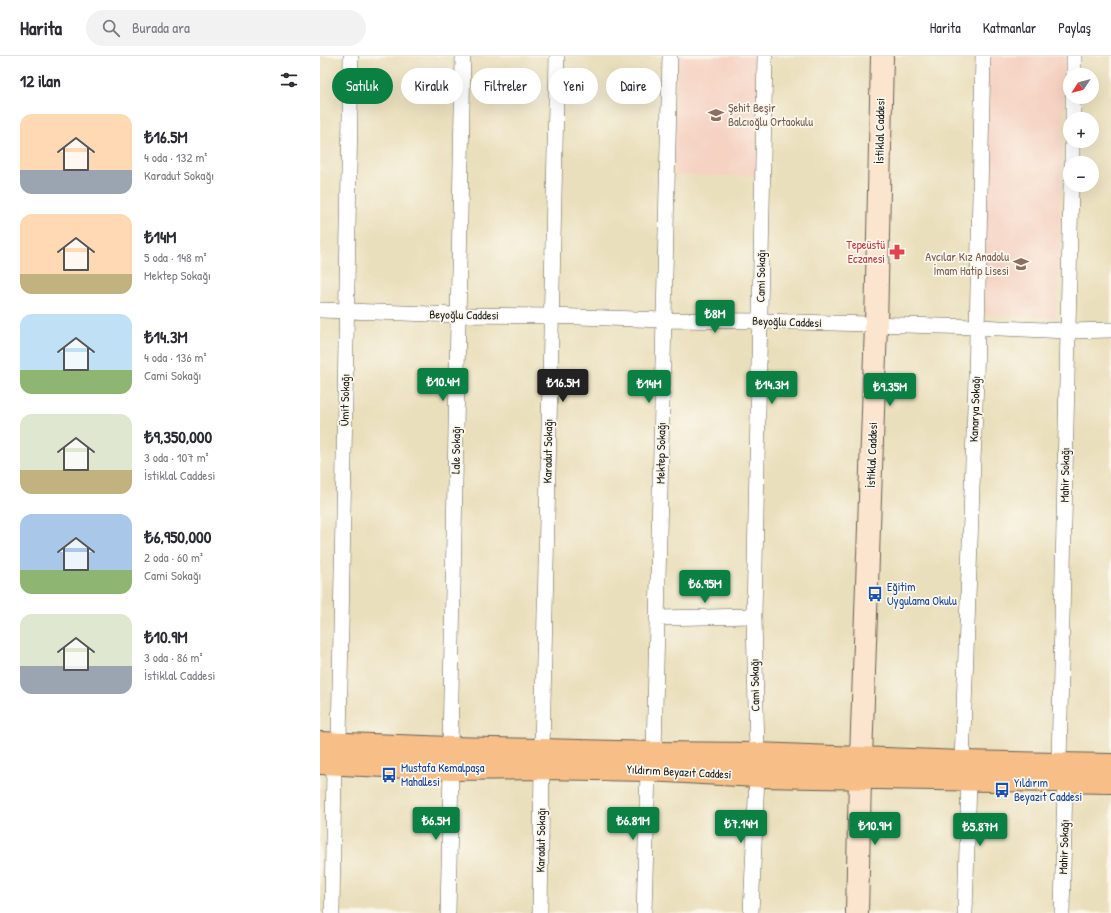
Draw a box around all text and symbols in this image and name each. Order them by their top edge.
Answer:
search box [86,10,366,46]
text: Harita [20,15,62,41]
icon: search [100,17,122,39]
text: Burada ara [132,17,190,38]
text: Harita [930,18,961,37]
text: Katmanlar [983,18,1036,37]
text: Paylaş [1058,18,1091,37]
chip: Satılık [332,68,393,104]
chip: Kiralık [401,68,463,104]
chip: Filtreler [471,68,541,104]
chip: Yeni [549,68,598,104]
chip: Daire [606,68,661,104]
north arrow [1063,68,1099,104]
map controls [1063,68,1099,192]
text: 12 ilan [20,69,61,92]
icon: filters [278,69,300,91]
street label: İstiklal Caddesi [870,98,889,164]
place label: Şehit Beşir Balcıoğlu Ortaokulu [728,99,813,130]
school or university icon: Şehit Beşir Balcıoğlu Ortaokulu [707,106,725,124]
button: + [1063,112,1099,148]
text: ₺16.5M [144,125,188,148]
icon: home [52,130,100,178]
text: 4 oda · 132 m² [144,148,207,166]
button: − [1063,156,1099,192]
text: Karadut Sokağı [144,166,214,184]
text: ₺14M [144,225,176,248]
icon: home [52,230,100,278]
place label: Tepeüstü Eczanesi [846,236,885,267]
pharmacy icon: Tepeüstü Eczanesi [888,243,906,261]
text: 5 oda · 148 m² [144,248,207,266]
place label: Avcılar Kız Anadolu İmam Hatip Lisesi [925,248,1009,279]
street label: Cami Sokağı [752,249,769,303]
school or university icon: Avcılar Kız Anadolu İmam Hatip Lisesi [1012,255,1030,273]
text: Mektep Sokağı [144,266,211,284]
pin: ₺8M [696,300,734,334]
text: ₺8M [705,304,725,322]
street label: Beyoğlu Caddesi [429,305,499,324]
street label: Beyoğlu Caddesi [752,312,822,331]
text: ₺14.3M [144,325,188,348]
icon: home [52,330,100,378]
text: 4 oda · 136 m² [144,348,206,366]
text: Cami Sokağı [144,366,201,384]
pin: ₺10.4M [410,368,476,402]
pin: ₺16.5M [530,369,596,403]
pin: ₺14M [625,370,673,404]
pin: ₺14.3M [739,371,805,405]
text: ₺10.4M [426,372,460,390]
text: ₺16.5M [546,373,580,391]
pin: ₺9.35M [857,373,923,407]
street label: Ümit Sokağı [336,374,353,426]
text: ₺14M [637,374,661,392]
text: ₺14.3M [755,375,789,393]
street label: Kanarya Sokağı [965,376,984,442]
text: ₺9.35M [873,377,907,395]
street label: Karadut Sokağı [538,418,557,484]
street label: Mektep Sokağı [651,422,670,484]
street label: İstiklal Caddesi [862,422,881,488]
text: ₺9,350,000 [144,425,212,448]
street label: Lale Sokağı [447,426,464,474]
icon: home [52,430,100,478]
street label: Mahir Sokağı [1056,447,1073,503]
text: 3 oda · 107 m² [144,448,209,466]
text: İstiklal Caddesi [144,466,215,484]
text: ₺6,950,000 [144,525,211,548]
icon: home [52,530,100,578]
text: 2 oda · 60 m² [144,548,203,566]
text: Cami Sokağı [144,566,201,584]
pin: ₺6.95M [672,570,738,604]
text: ₺6.95M [688,574,722,592]
place label: Eğitim Uygulama Okulu [887,578,957,609]
bus stop icon: Eğitim Uygulama Okulu [866,585,884,603]
text: ₺10.9M [144,625,188,648]
icon: home [52,630,100,678]
text: 3 oda · 86 m² [144,648,202,666]
street label: Cami Sokağı [746,658,763,712]
text: İstiklal Caddesi [144,666,215,684]
place label: Mustafa Kemalpaşa Mahallesi [401,759,485,790]
street label: Yıldırım Beyazıt Caddesi [626,760,732,783]
bus stop icon: Mustafa Kemalpaşa Mahallesi [380,766,398,784]
place label: Yıldırım Beyazıt Caddesi [1014,774,1082,805]
bus stop icon: Yıldırım Beyazıt Caddesi [993,781,1011,799]
pin: ₺6.5M [408,807,464,841]
street label: Karadut Sokağı [531,807,550,873]
pin: ₺6.81M [600,807,666,841]
pin: ₺7.14M [708,810,774,844]
text: ₺6.5M [422,811,450,829]
text: ₺6.81M [616,811,650,829]
pin: ₺10.9M [842,812,908,846]
pin: ₺5.87M [947,813,1013,847]
text: ₺7.14M [724,814,758,832]
text: ₺10.9M [858,816,892,834]
text: ₺5.87M [962,817,998,835]
street label: Mahir Sokağı [1054,819,1073,875]

